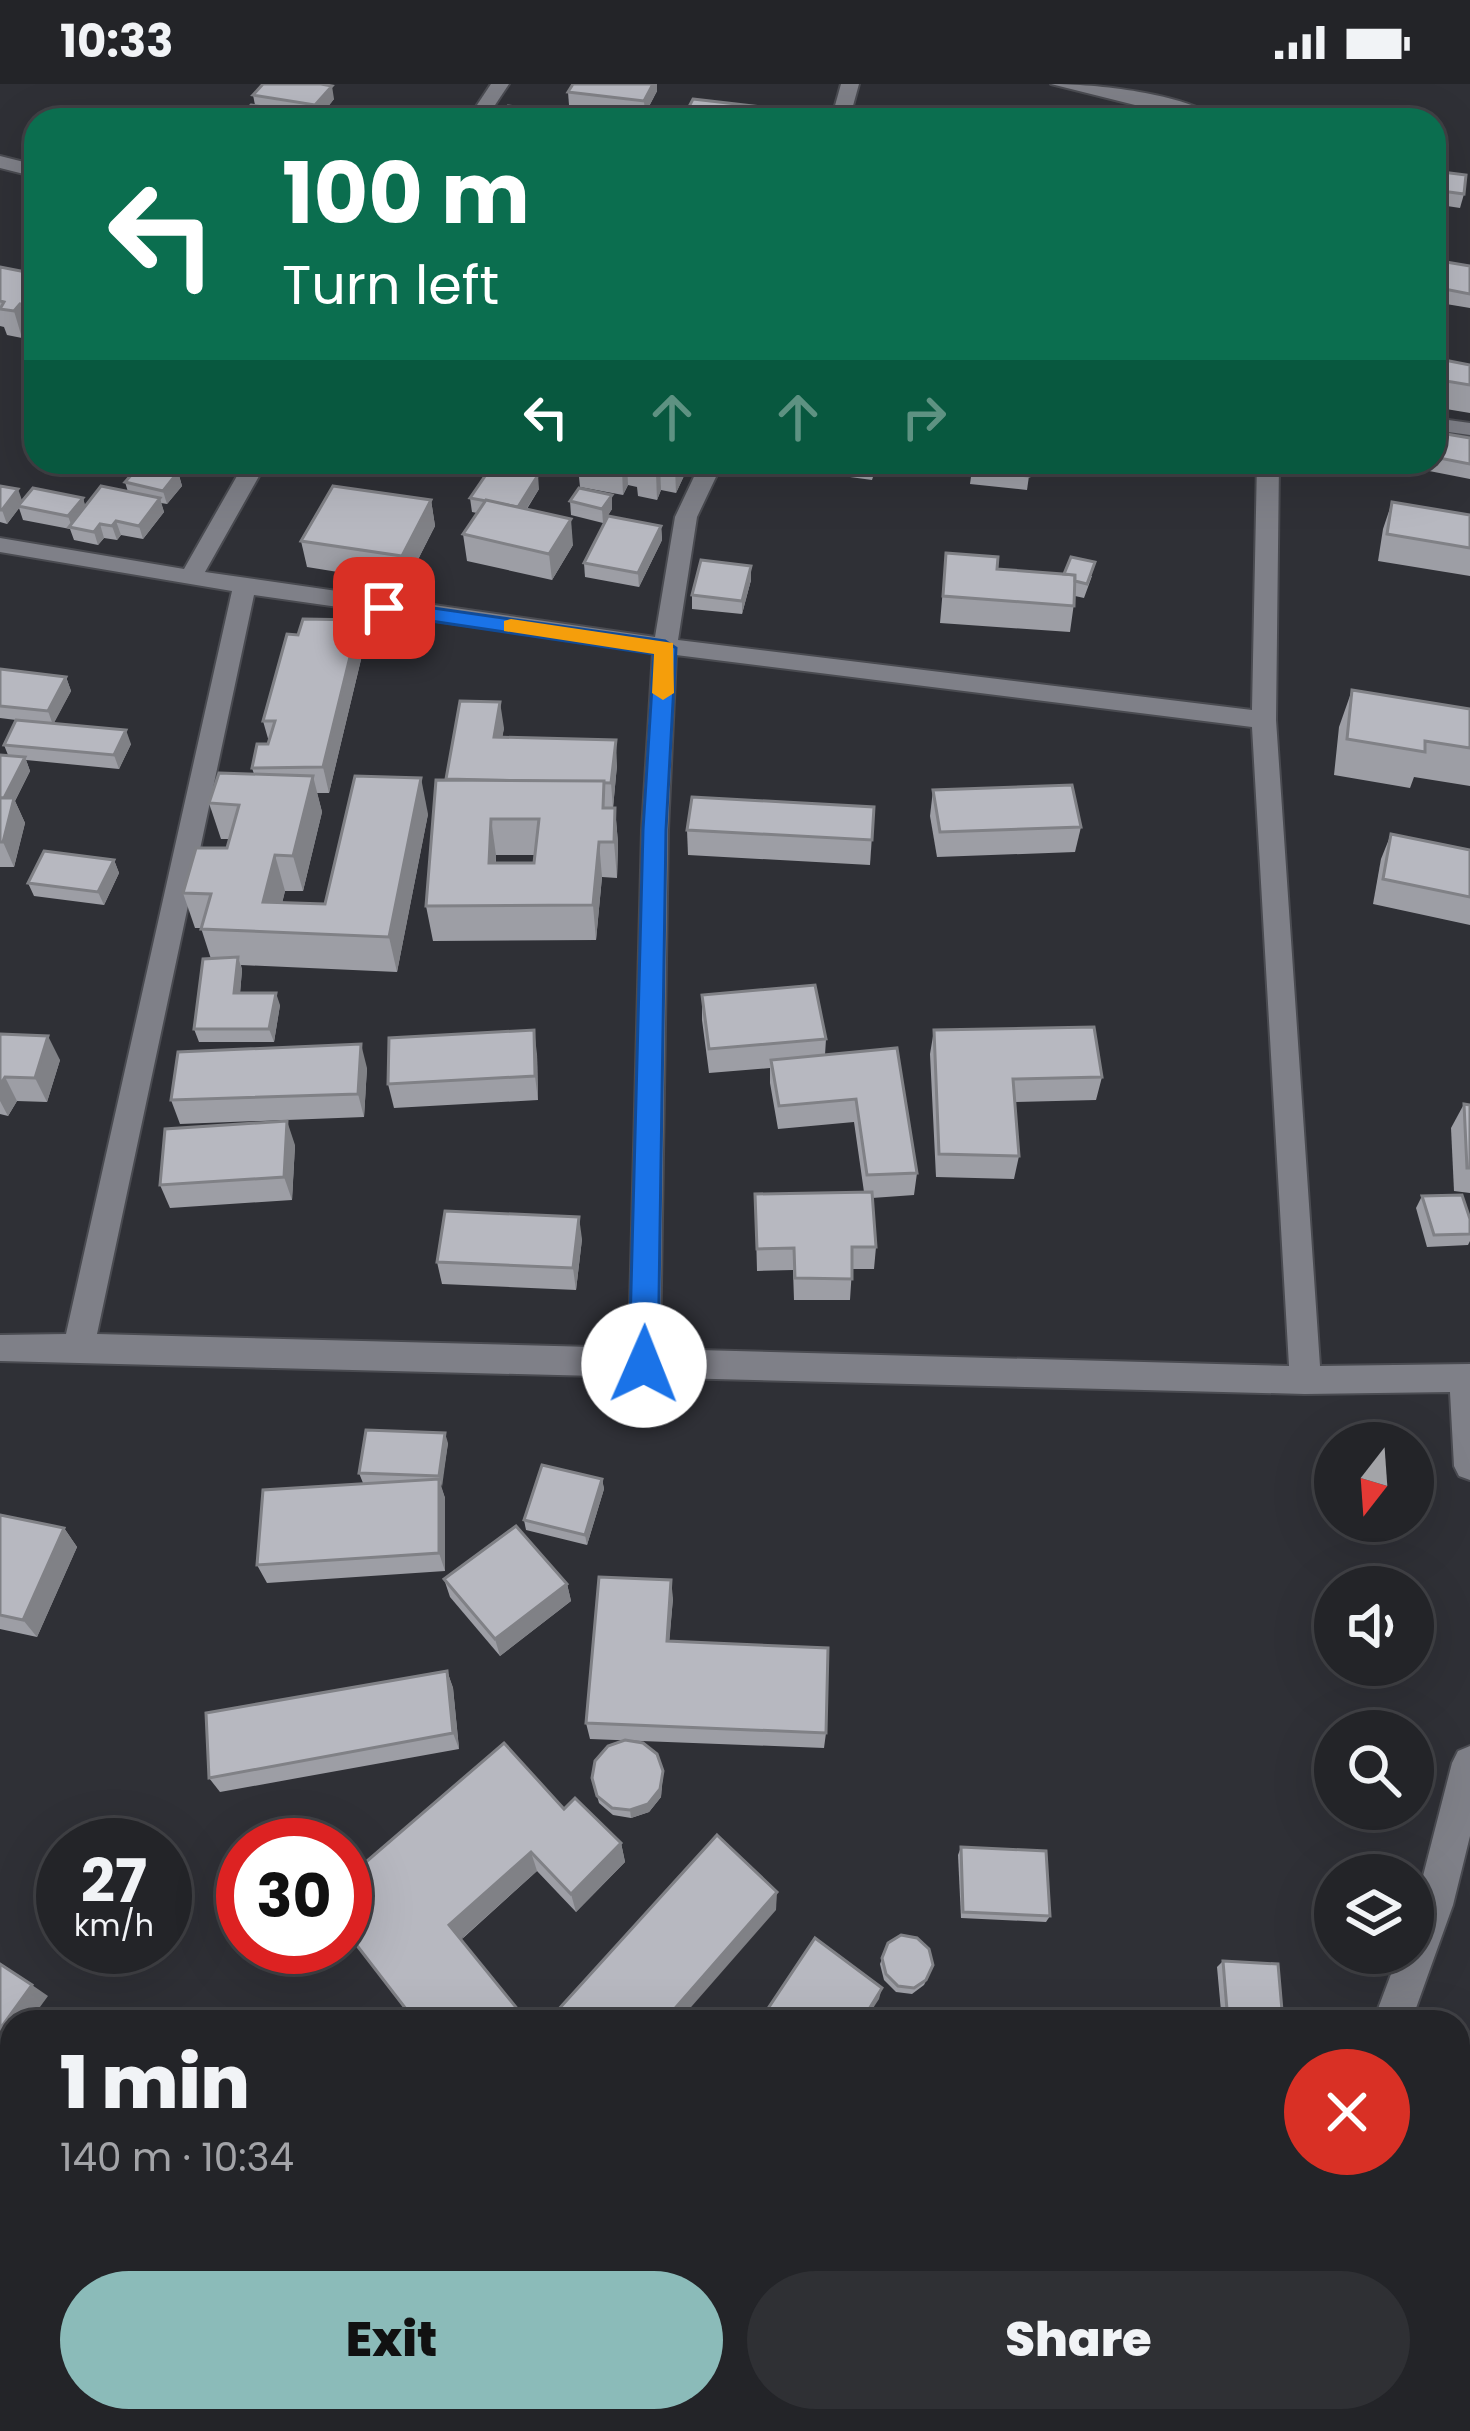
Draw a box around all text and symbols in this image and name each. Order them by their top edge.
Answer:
text: 10:33 [60,10,174,73]
text: 100 m [282,135,530,252]
icon: left [84,156,240,312]
text: Turn left [282,247,499,323]
icon: left [513,384,579,450]
icon: ahead [639,384,705,450]
icon: ahead [765,384,831,450]
icon: right [891,384,957,450]
pin [333,557,435,659]
icon: arrive [351,575,417,641]
position arrow [581,1302,707,1428]
north arrow [1314,1422,1434,1542]
map controls [1314,1422,1434,1974]
button: sound [1314,1566,1434,1686]
button: search [1314,1710,1434,1830]
speed limit sign: 30 [216,1818,372,1974]
text: 27 [81,1839,147,1923]
button: layers [1314,1854,1434,1974]
text: km/h [74,1904,154,1947]
text: 1 min [60,2032,250,2133]
button: close [1284,2049,1410,2175]
text: 140 m · 10:34 [60,2130,294,2185]
button: Exit [60,2271,723,2409]
button: Share [747,2271,1410,2409]

